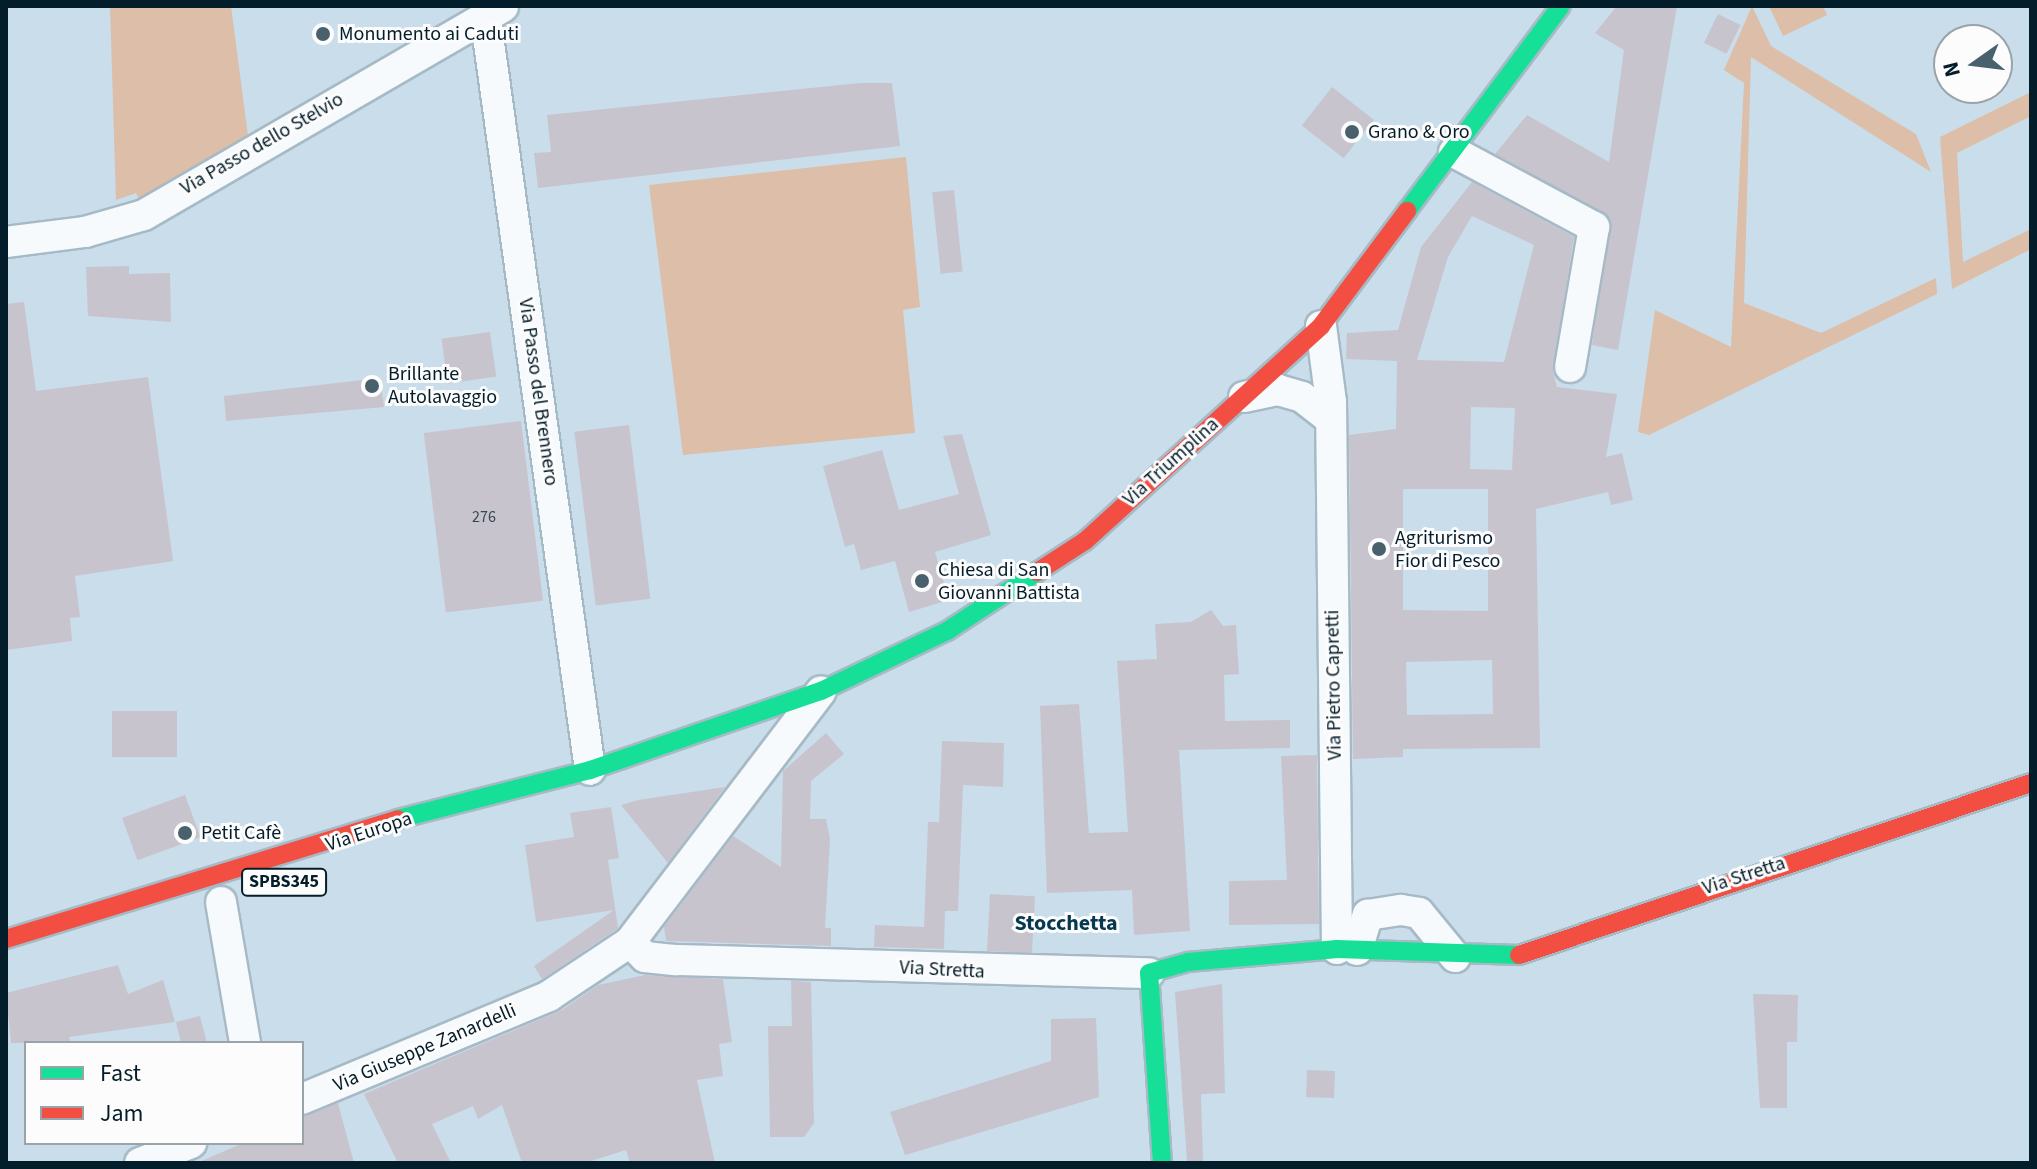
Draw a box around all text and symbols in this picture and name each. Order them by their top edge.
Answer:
place label: Monumento ai Caduti [339,22,519,46]
north arrow [1933,24,2013,104]
marker: Monumento ai Caduti [314,25,332,43]
text: N [1934,58,1969,80]
street label: Via Passo dello Stelvio [176,88,348,200]
place label: Grano & Oro [1368,120,1470,144]
marker: Grano & Oro [1343,123,1361,141]
street label: Via Passo del Brennero [513,297,563,487]
place label: Brillante Autolavaggio [388,362,497,409]
marker: Brillante Autolavaggio [363,377,381,395]
street label: Via Triumplina [1118,413,1224,511]
house number: 276 [472,507,496,527]
place label: Agriturismo Fior di Pesco [1395,526,1500,573]
marker: Agriturismo Fior di Pesco [1370,540,1388,558]
place label: Chiesa di San Giovanni Battista [938,558,1080,605]
marker: Chiesa di San Giovanni Battista [913,572,931,590]
street label: Via Pietro Capretti [1321,609,1347,761]
street label: Via Europa [323,807,415,857]
place label: Petit Cafè [201,821,281,845]
marker: Petit Cafè [176,824,194,842]
street label: Via Stretta [1700,851,1788,901]
road number: SPBS345 [240,868,328,896]
district label: Stocchetta [1014,911,1118,937]
street label: Via Stretta [899,956,985,984]
street label: Via Giuseppe Zanardelli [330,999,520,1097]
legend [24,1041,304,1145]
text: Fast [100,1056,141,1091]
text: Jam [100,1096,144,1131]

